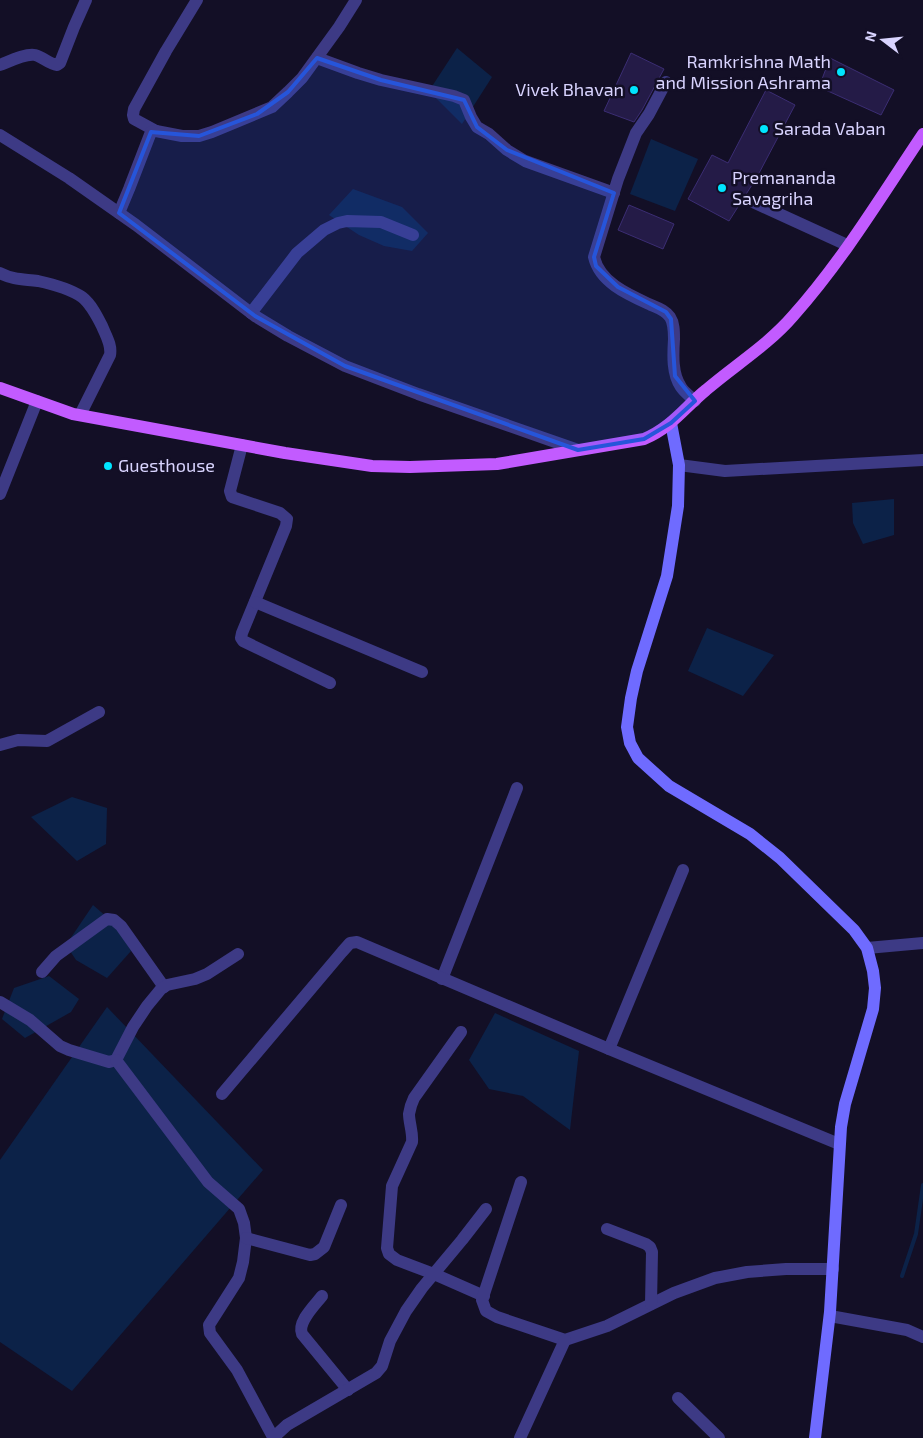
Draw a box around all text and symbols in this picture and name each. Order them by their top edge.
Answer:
north arrow [858,15,908,65]
text: N [860,29,880,43]
place label: Ramkrishna Math and Mission Ashrama [656,50,831,93]
marker: Ramkrishna Math and Mission Ashrama [835,66,847,78]
place label: Vivek Bhavan [515,78,624,100]
marker: Vivek Bhavan [628,84,640,96]
place label: Sarada Vaban [774,117,886,139]
marker: Sarada Vaban [758,123,770,135]
place label: Premananda Savagriha [732,166,836,209]
marker: Premananda Savagriha [716,182,728,194]
place label: Guesthouse [118,454,215,476]
marker: Guesthouse [102,460,114,472]

